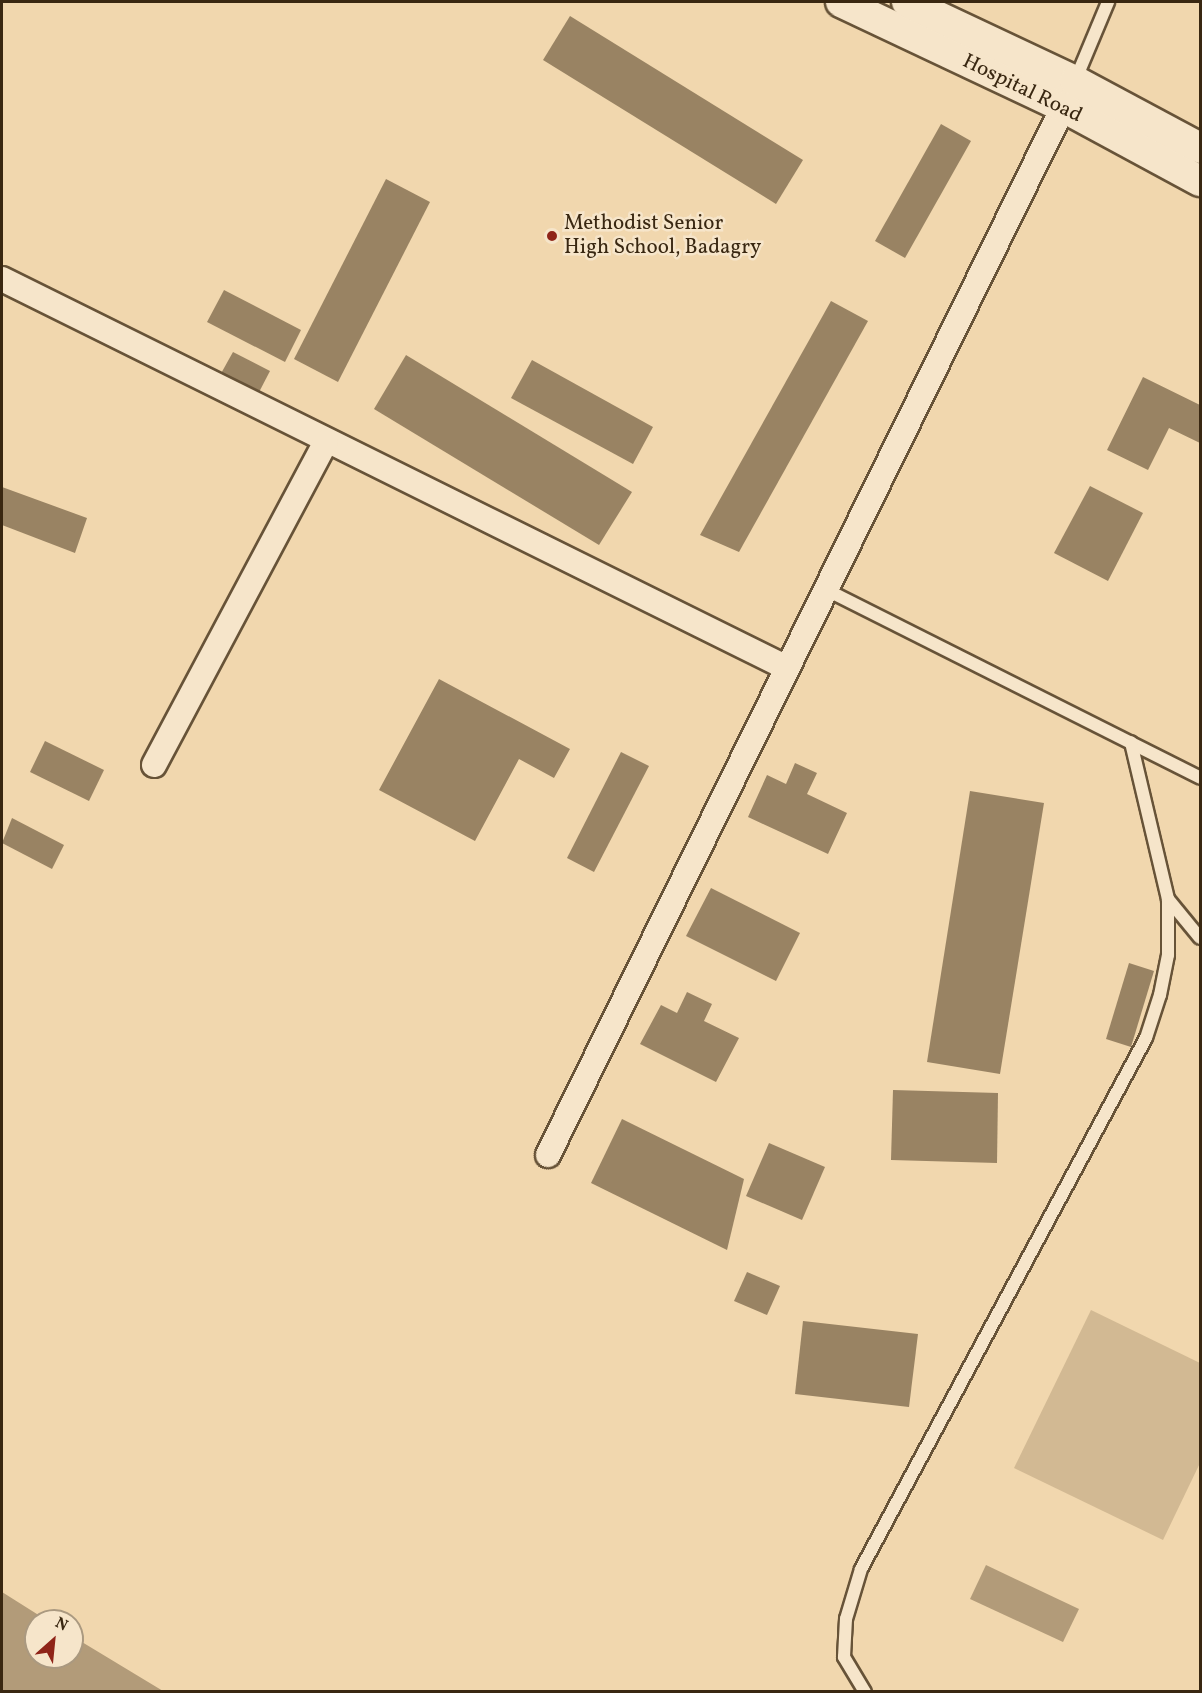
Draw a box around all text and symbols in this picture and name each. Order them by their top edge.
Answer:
street label: Hospital Road [958,49,1086,129]
place label: Methodist Senior High School, Badagry [564,211,761,261]
marker: Methodist Senior High School, Badagry [545,229,559,243]
north arrow [24,1609,84,1669]
text: N [51,1612,71,1637]

